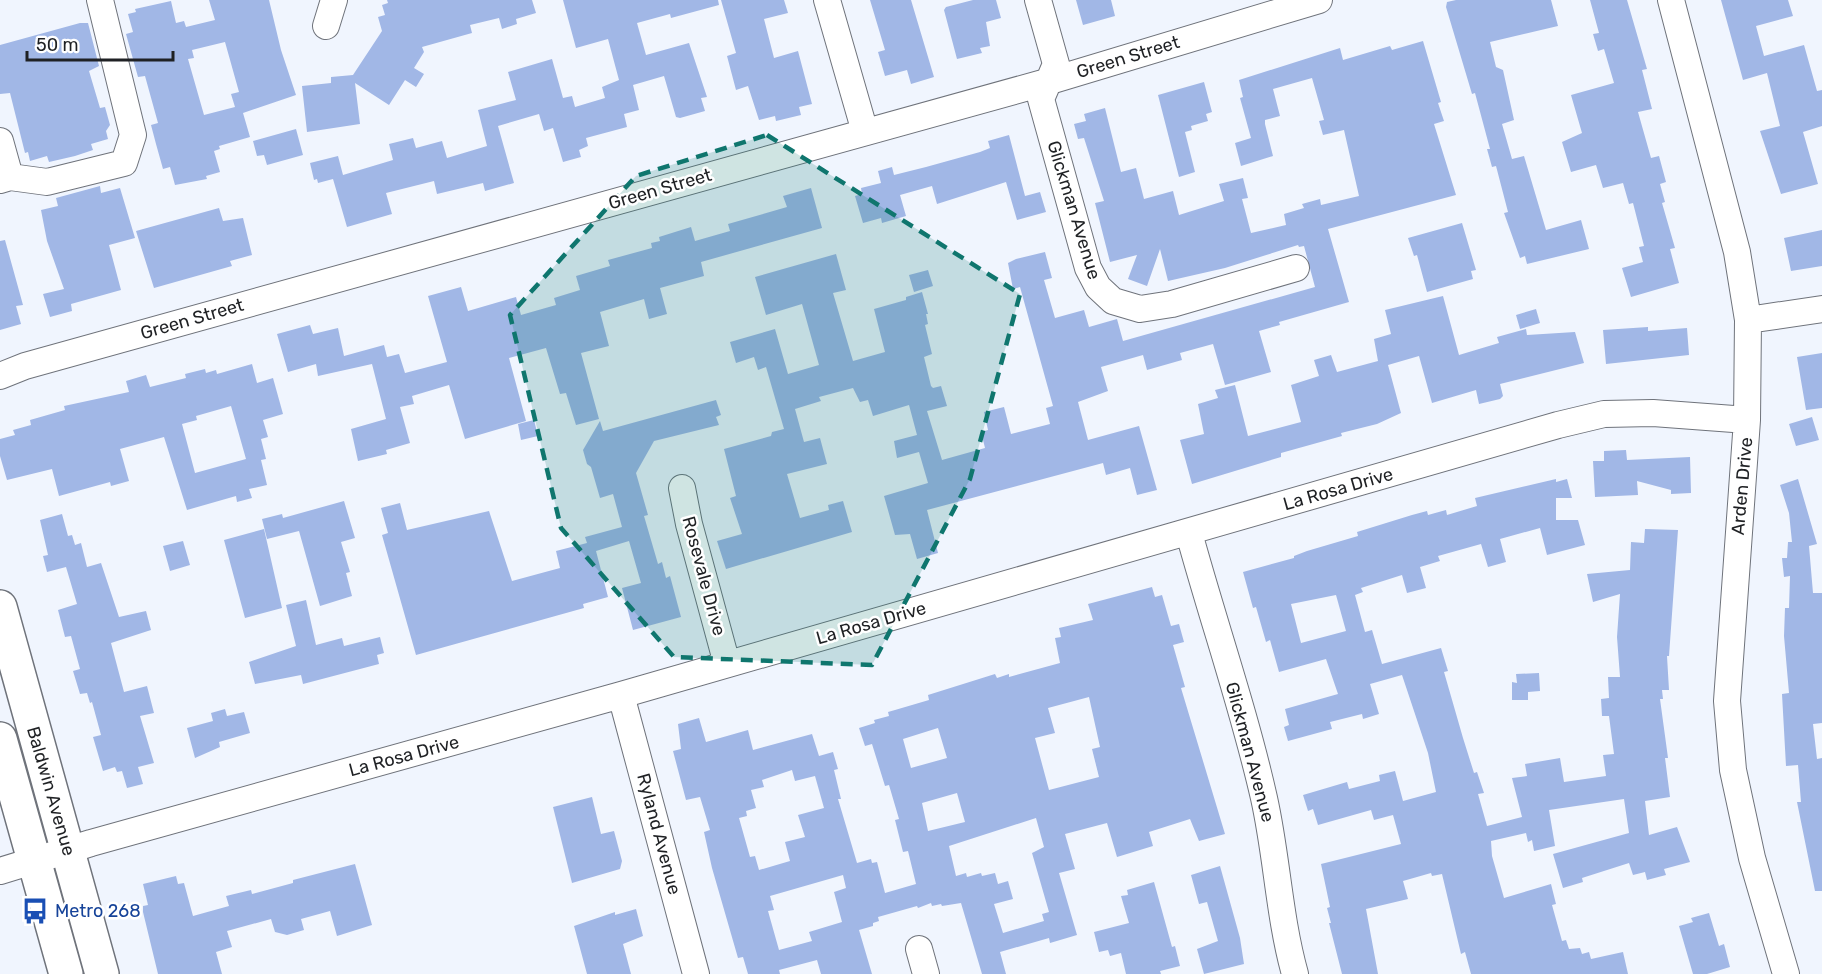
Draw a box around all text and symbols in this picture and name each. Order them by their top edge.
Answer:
scale bar [27,24,172,62]
street label: Green Street [1074,31,1182,83]
text: 50 m [36,34,79,56]
street label: Glickman Avenue [1042,138,1106,282]
street label: Green Street [606,164,714,214]
street label: Green Street [138,294,246,344]
street label: Arden Drive [1727,436,1757,536]
street label: La Rosa Drive [1280,463,1396,515]
street label: Rosevale Drive [677,514,731,638]
street label: La Rosa Drive [813,597,929,649]
street label: Glickman Avenue [1221,680,1279,824]
street label: Baldwin Avenue [22,724,80,858]
street label: La Rosa Drive [346,731,462,781]
street label: Ryland Avenue [632,771,686,897]
bus stop icon: Metro 268 [20,896,50,926]
place label: Metro 268 [55,900,141,922]

